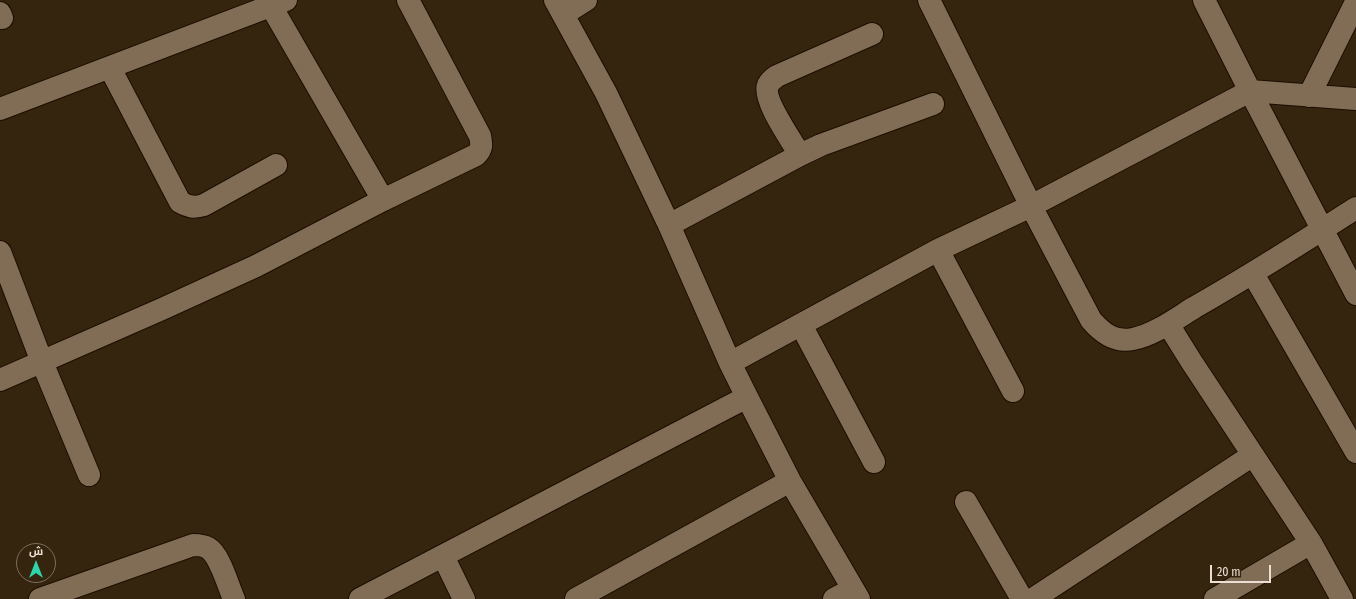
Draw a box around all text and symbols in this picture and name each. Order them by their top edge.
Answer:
north arrow [16,543,56,583]
text: ش [29,545,43,558]
scale bar [1212,557,1273,583]
text: 20 m [1217,565,1241,579]

